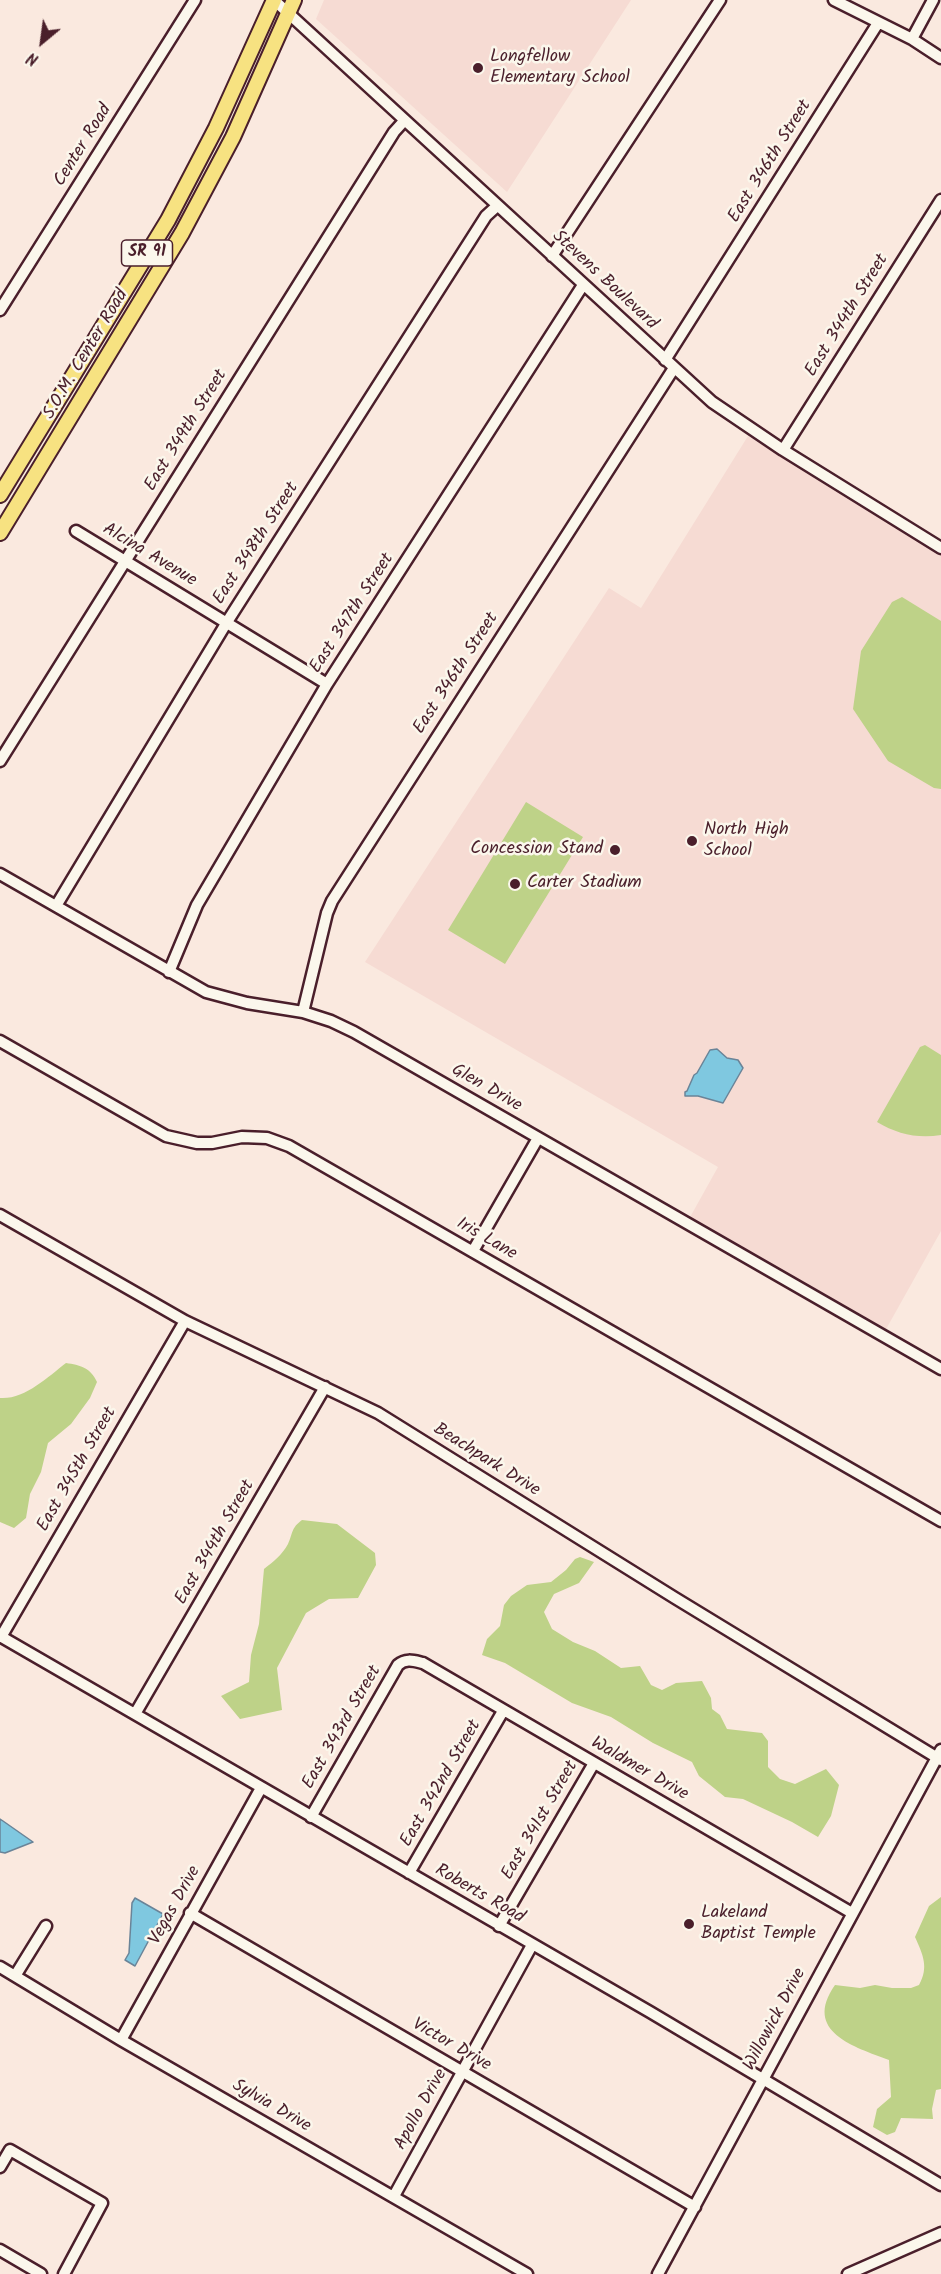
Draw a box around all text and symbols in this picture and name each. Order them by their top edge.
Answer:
north arrow [12,12,72,72]
text: N [23,45,44,72]
place label: Longfellow Elementary School [490,47,630,90]
marker: Longfellow Elementary School [471,61,485,75]
street label: East 346th Street [725,97,817,227]
street label: Center Road [50,101,118,191]
street label: Stevens Boulevard [547,227,661,335]
road number: SR 91 [122,240,172,266]
street label: East 344th Street [802,251,894,381]
street label: S.O.M. Center Road [40,286,134,424]
street label: East 349th Street [141,366,233,496]
street label: East 348th Street [209,479,305,609]
street label: Alcina Avenue [98,519,200,593]
street label: East 347th Street [306,550,400,678]
street label: East 346th Street [410,609,504,739]
place label: North High School [704,820,789,862]
marker: North High School [685,834,699,848]
place label: Concession Stand [470,839,603,861]
marker: Concession Stand [608,843,622,857]
place label: Carter Stadium [527,873,642,895]
marker: Carter Stadium [508,877,522,891]
street label: Glen Drive [447,1060,525,1118]
street label: Iris Lane [452,1214,520,1266]
street label: East 345th Street [34,1404,122,1536]
street label: Beachpark Drive [429,1420,543,1502]
street label: East 344th Street [172,1477,260,1609]
street label: East 343rd Street [299,1662,387,1794]
street label: East 342nd Street [397,1717,487,1851]
street label: Waldmer Drive [586,1733,692,1807]
street label: East 341st Street [498,1758,584,1884]
street label: Roberts Road [430,1861,528,1929]
street label: Vegas Drive [145,1863,207,1949]
place label: Lakeland Baptist Temple [701,1903,816,1946]
marker: Lakeland Baptist Temple [682,1917,696,1931]
street label: Willowick Drive [740,1965,812,2075]
street label: Victor Drive [408,2015,494,2077]
street label: Apollo Drive [391,2066,453,2154]
street label: Sylvia Drive [228,2076,314,2138]

